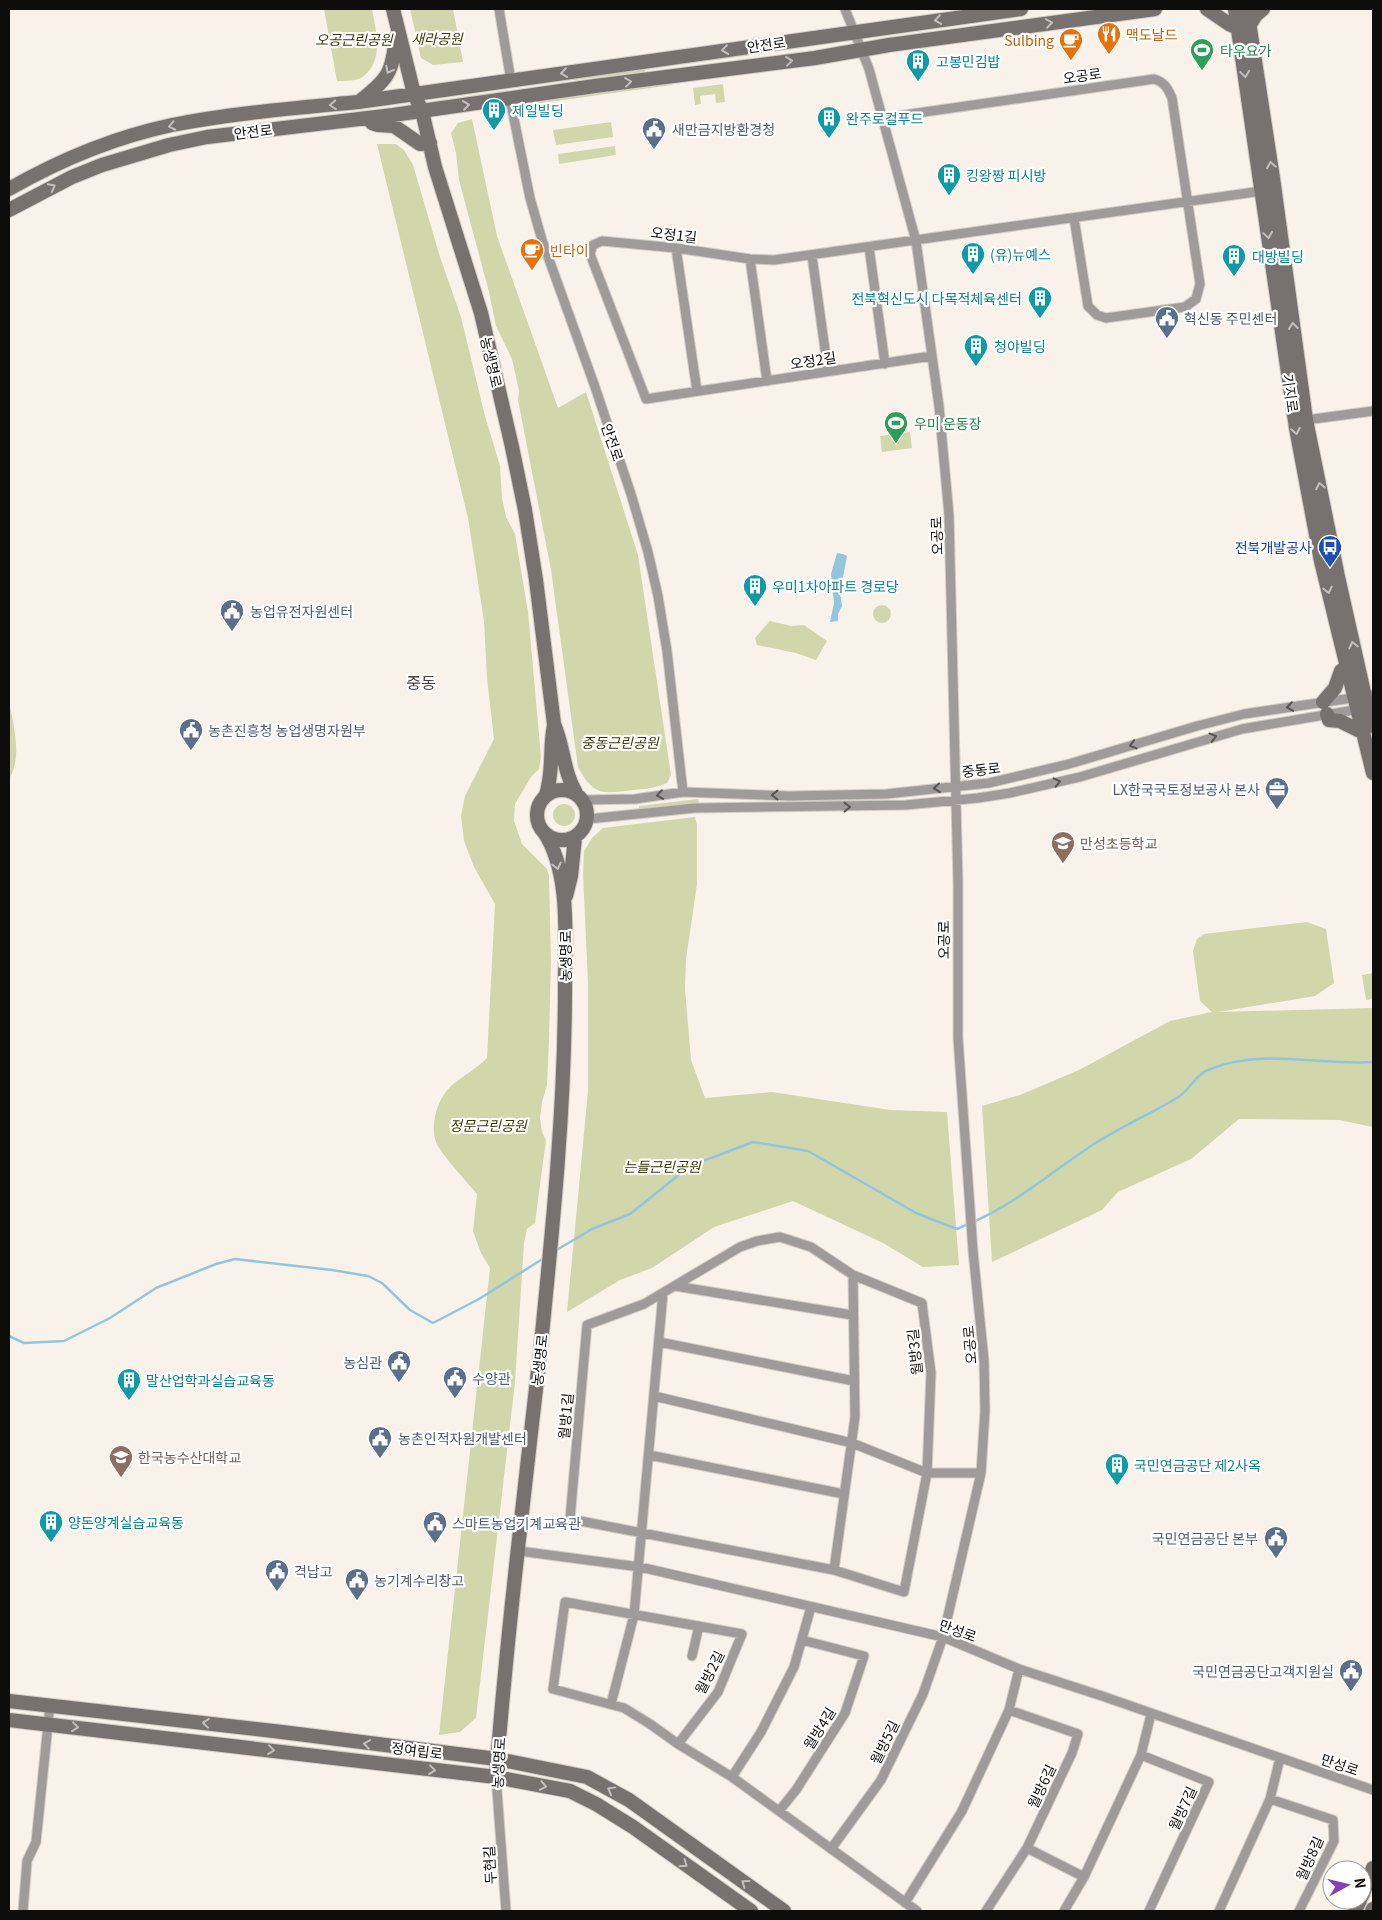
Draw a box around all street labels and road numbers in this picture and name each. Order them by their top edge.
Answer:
street label: 안전로 [745,31,787,57]
street label: 오공로 [1061,62,1103,88]
street label: 안전로 [233,119,274,143]
street label: 오정1길 [650,221,698,247]
street label: 농생명로 [476,335,508,389]
street label: 오정2길 [789,346,837,374]
street label: 기지로 [1278,372,1304,414]
street label: 안전로 [597,420,629,464]
street label: 오공로 [925,516,947,556]
street label: 중동로 [961,757,1002,781]
street label: 오공로 [933,921,953,959]
street label: 농생명로 [555,930,575,982]
street label: 오공로 [957,1325,981,1365]
street label: 월방3길 [902,1328,926,1376]
street label: 농생명로 [526,1333,552,1387]
street label: 월방1길 [553,1392,577,1440]
street label: 만성로 [936,1614,980,1646]
street label: 월방2길 [690,1647,728,1697]
street label: 월방4길 [798,1703,840,1753]
street label: 월방5길 [865,1717,903,1767]
street label: 정여립로 [390,1737,444,1763]
street label: 농생명로 [487,1737,509,1789]
street label: 만성로 [1318,1748,1362,1780]
street label: 월방6길 [1022,1761,1060,1811]
street label: 월방7길 [1163,1783,1201,1833]
street label: 월방8길 [1290,1833,1328,1883]
street label: 두현길 [478,1845,500,1885]

